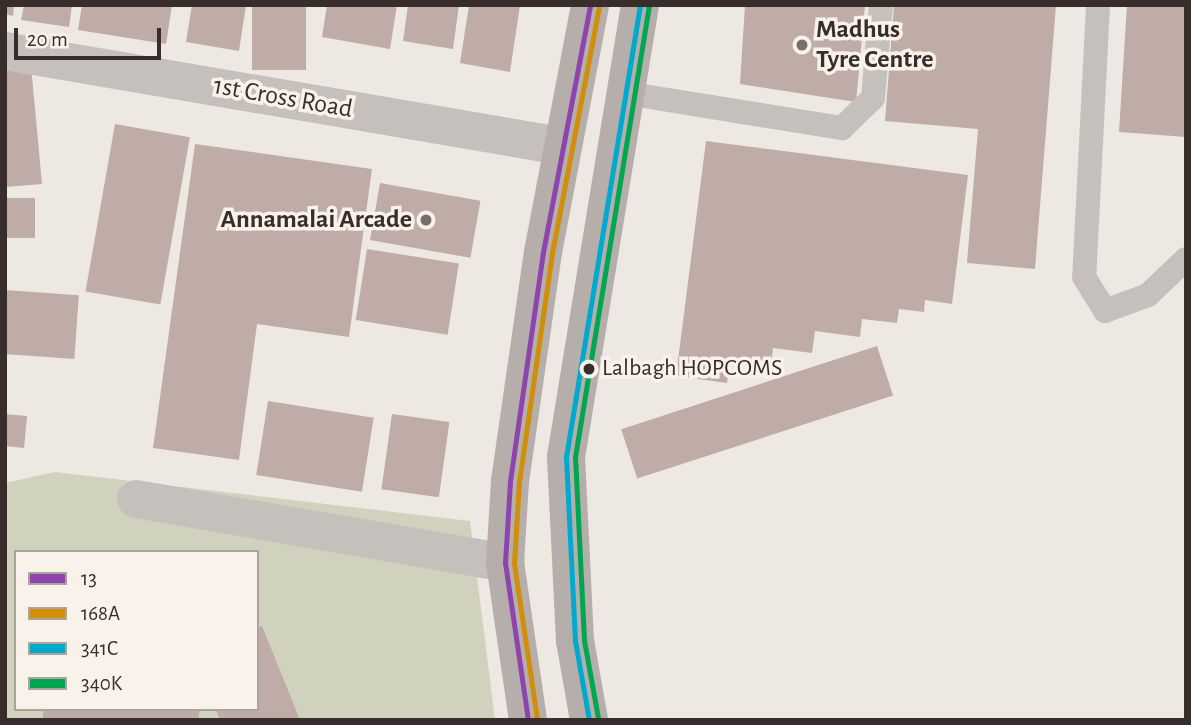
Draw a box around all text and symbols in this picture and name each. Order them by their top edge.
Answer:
scale bar [18,14,164,58]
place label: Madhus Tyre Centre [816,14,933,76]
text: 20 m [27,29,68,50]
marker: Madhus Tyre Centre [794,37,810,53]
street label: 1st Cross Road [211,70,355,126]
place label: Annamalai Arcade [221,204,412,236]
marker: Annamalai Arcade [418,212,434,228]
place label: Lalbagh HOPCOMS [602,355,782,383]
marker: Lalbagh HOPCOMS [582,362,596,376]
legend [14,550,259,711]
text: 13 [81,568,97,589]
text: 168A [81,603,120,624]
text: 341C [81,638,118,659]
text: 340K [81,673,122,694]

